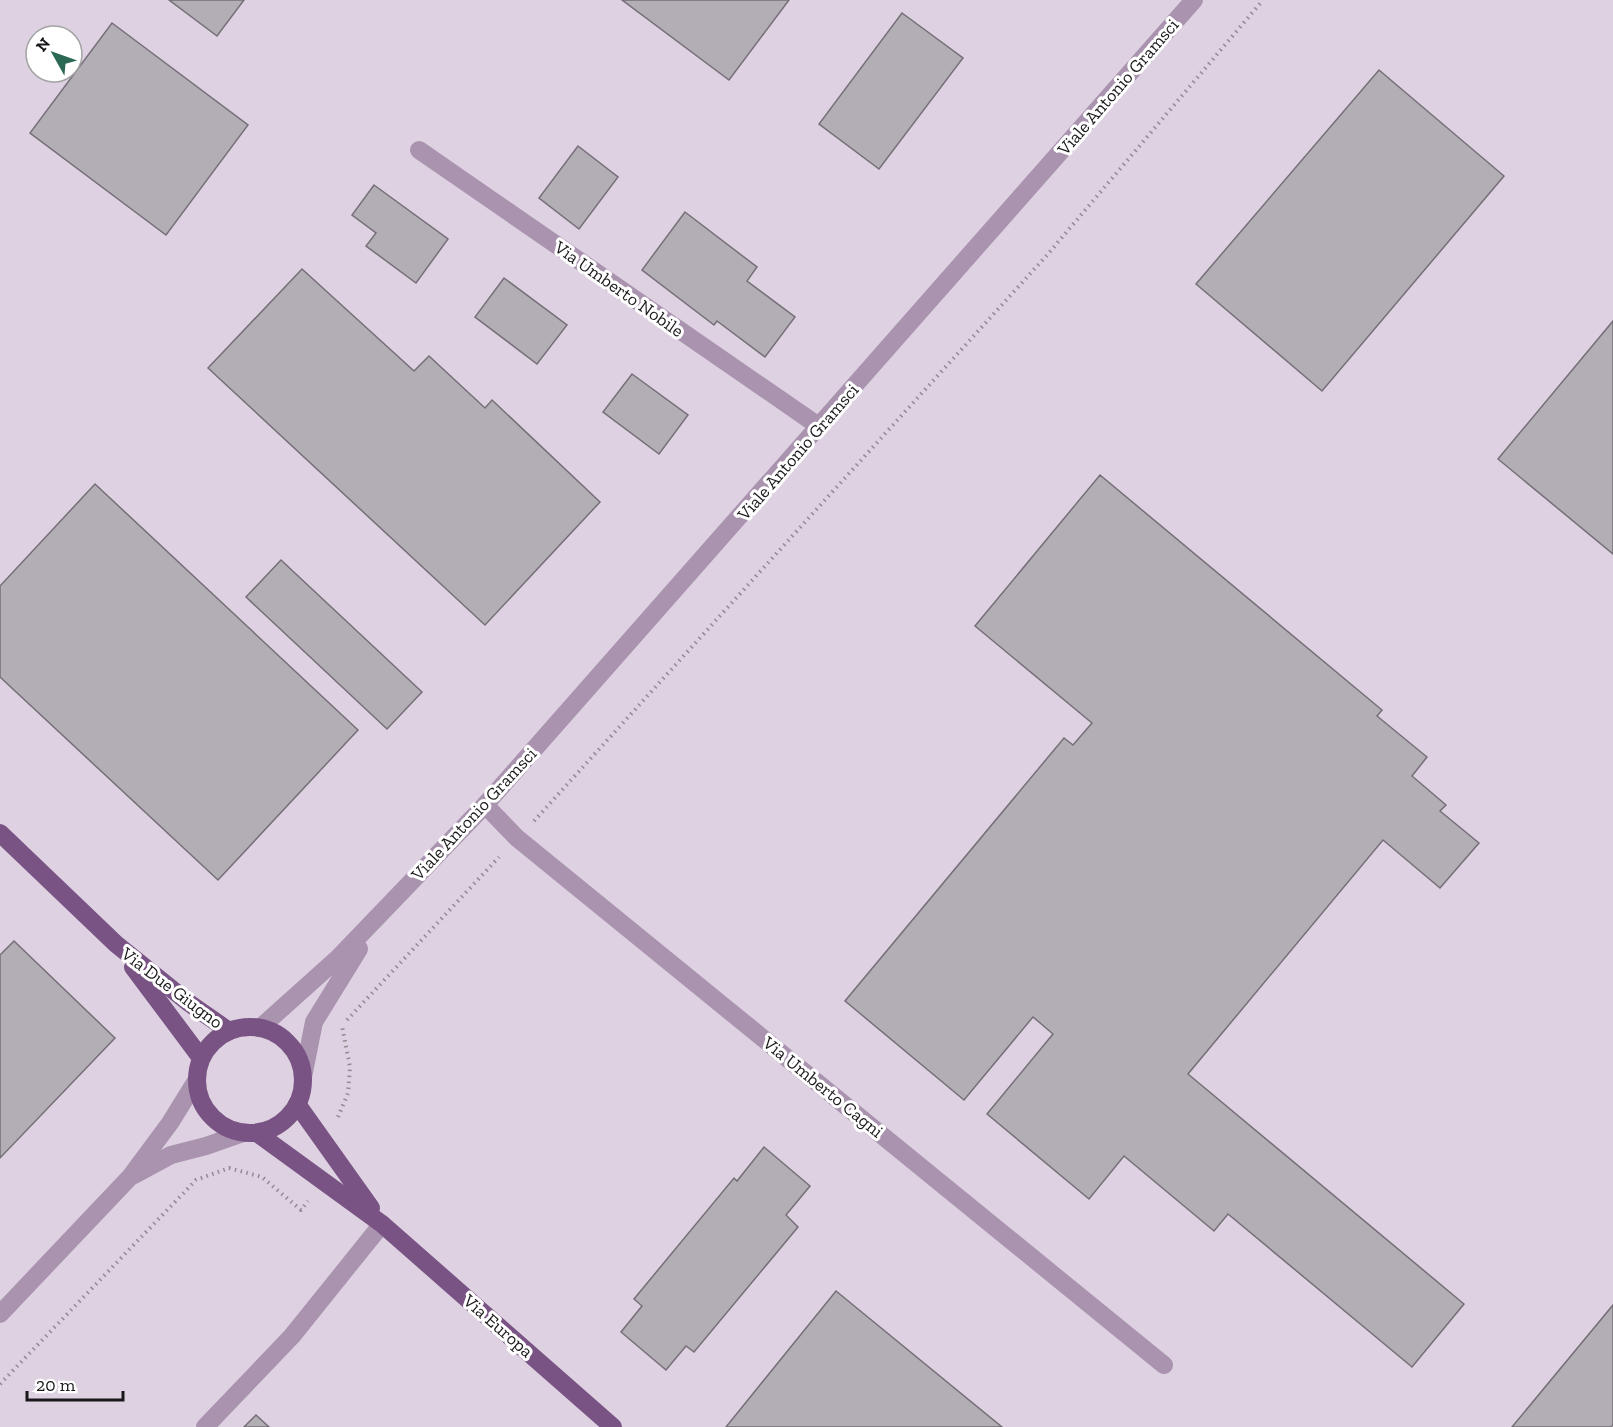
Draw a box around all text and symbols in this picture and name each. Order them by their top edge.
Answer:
street label: Viale Antonio Gramsci [1052,14,1183,161]
north arrow [24,24,84,84]
text: N [32,34,54,55]
street label: Via Umberto Nobile [549,236,688,342]
street label: Viale Antonio Gramsci [732,379,863,526]
street label: Viale Antonio Gramsci [406,743,541,886]
street label: Via Due Giugno [116,942,227,1033]
street label: Via Umberto Cagni [758,1031,888,1142]
street label: Via Europa [458,1289,538,1362]
scale bar [27,1364,123,1402]
text: 20 m [36,1374,76,1396]

